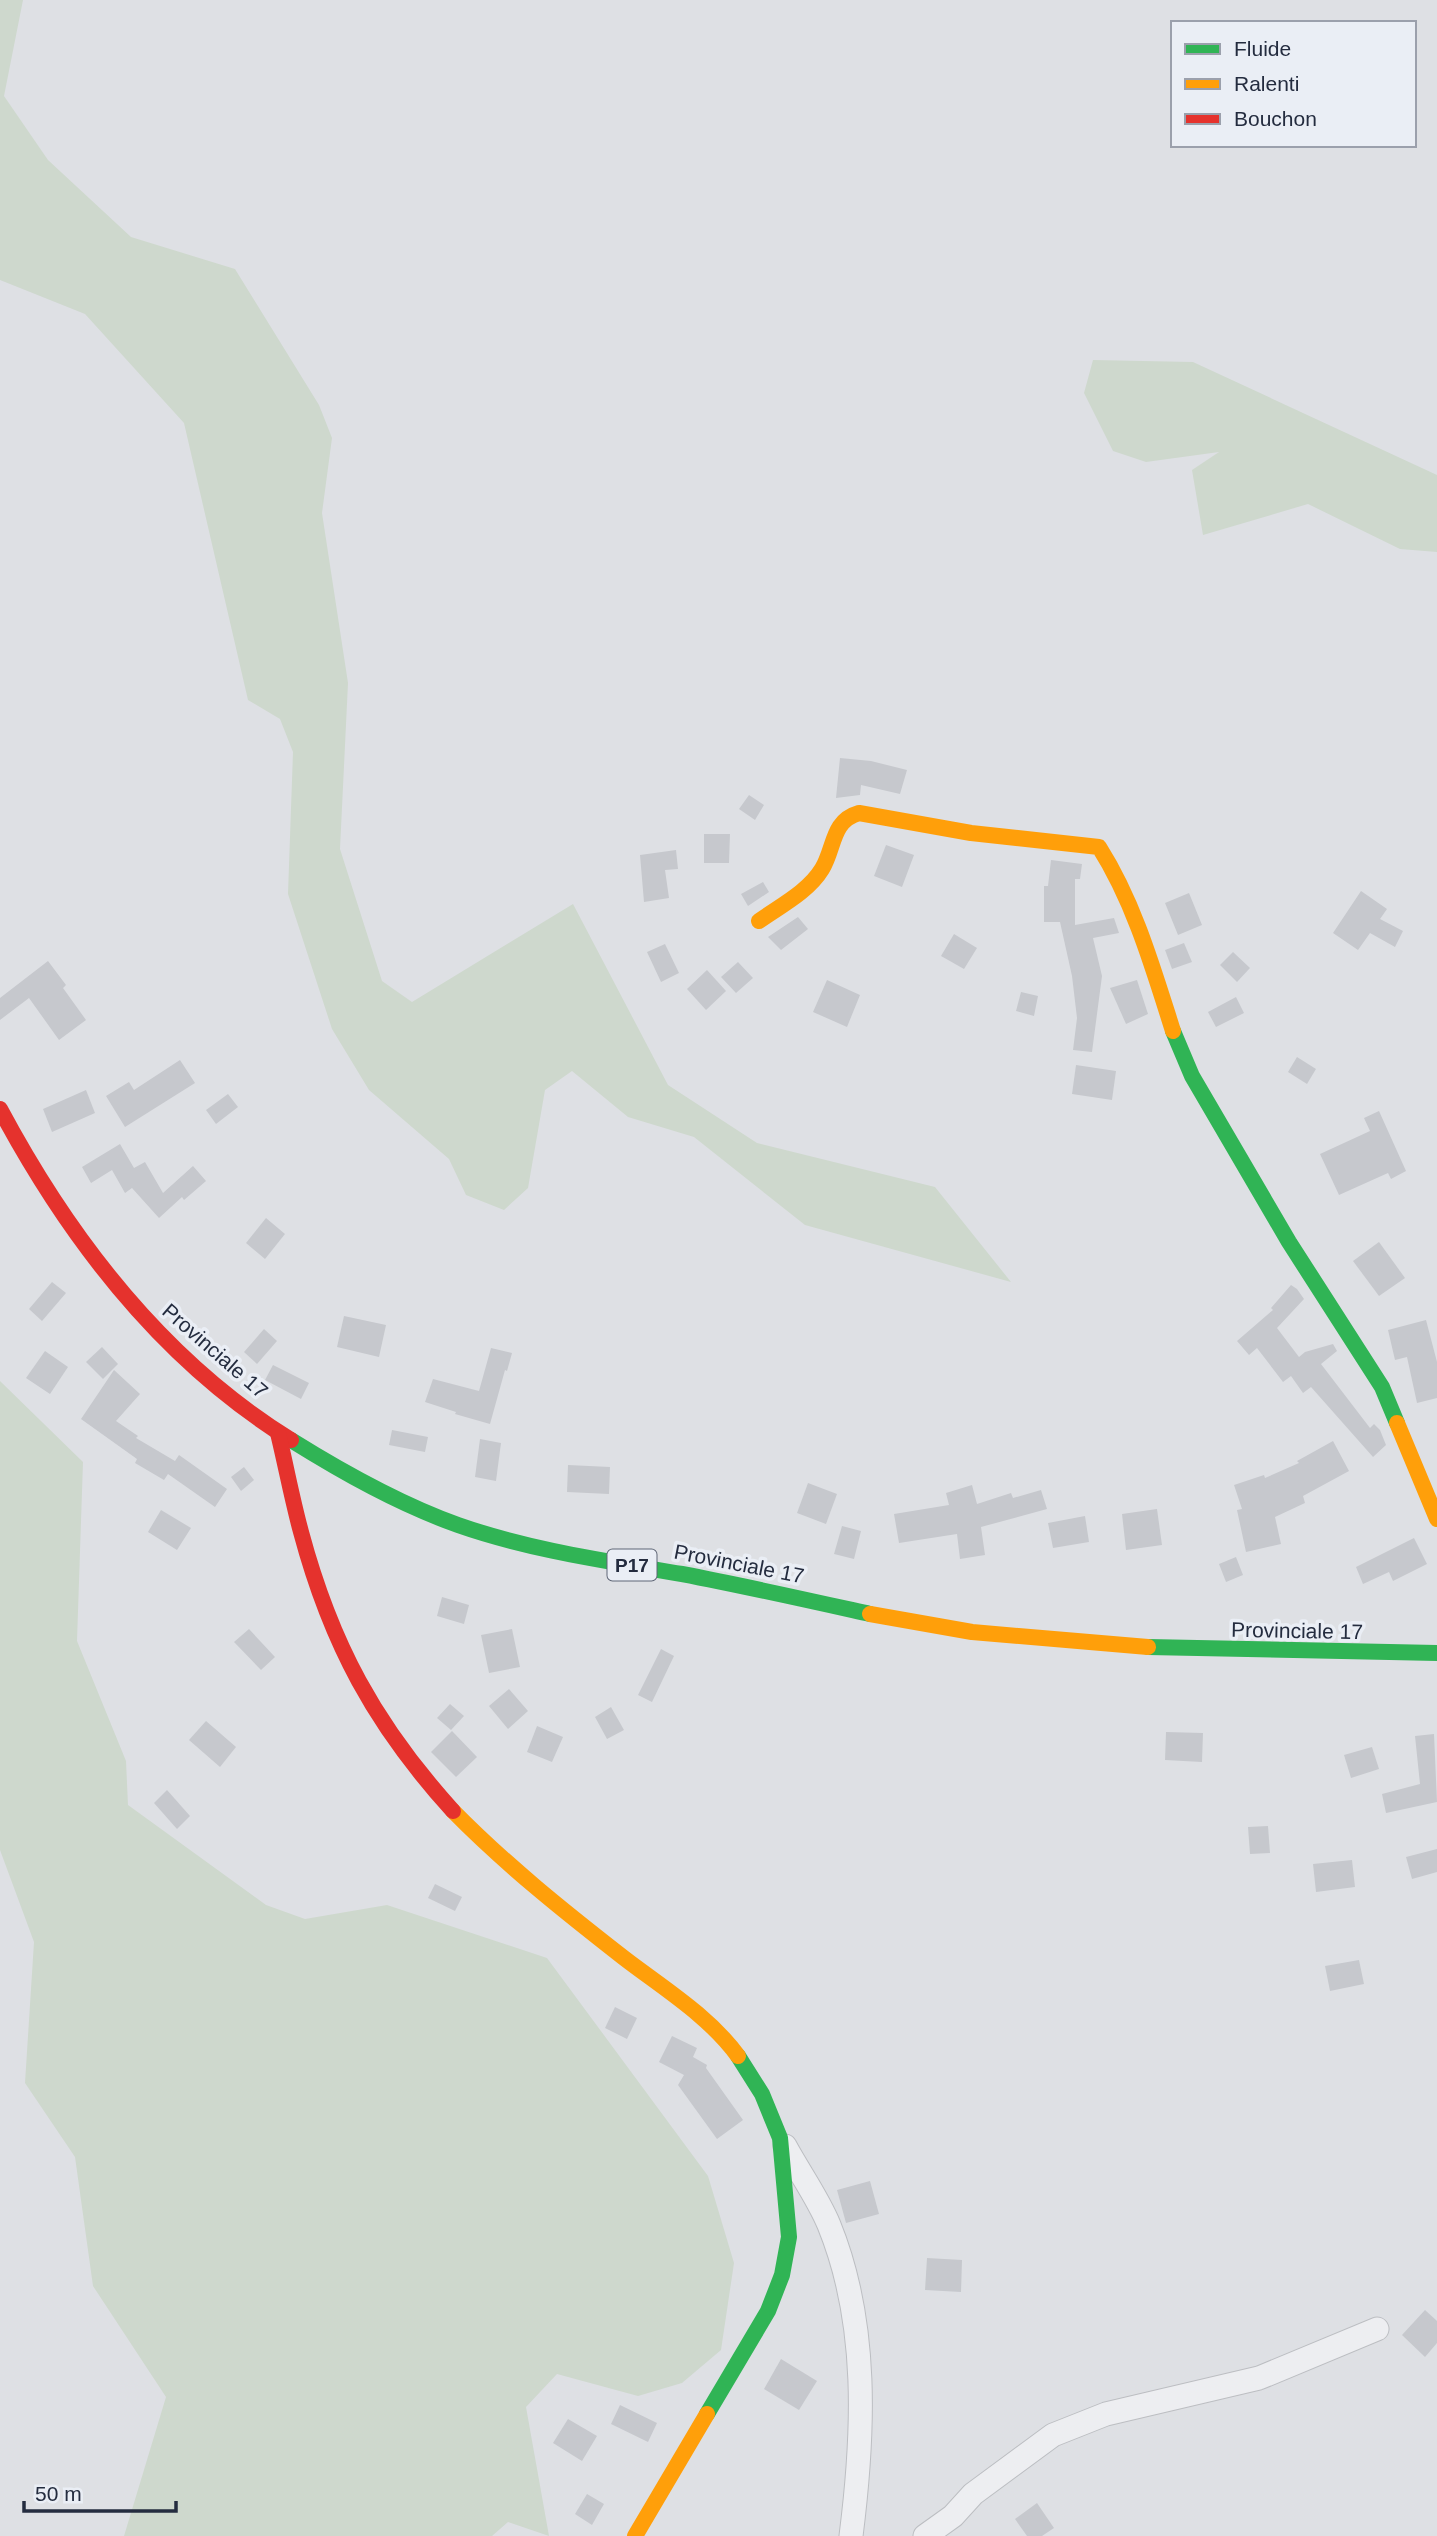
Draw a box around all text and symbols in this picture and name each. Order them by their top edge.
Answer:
legend [1171,21,1416,147]
text: Fluide [1234,37,1291,60]
text: Ralenti [1234,72,1299,95]
text: Bouchon [1234,107,1317,130]
street label: Provinciale 17 [158,1299,273,1403]
street label: Provinciale 17 [672,1540,806,1587]
road number: P17 [608,1550,656,1581]
street label: Provinciale 17 [1231,1618,1363,1643]
scale bar [24,2470,177,2514]
text: 50 m [35,2482,82,2505]

